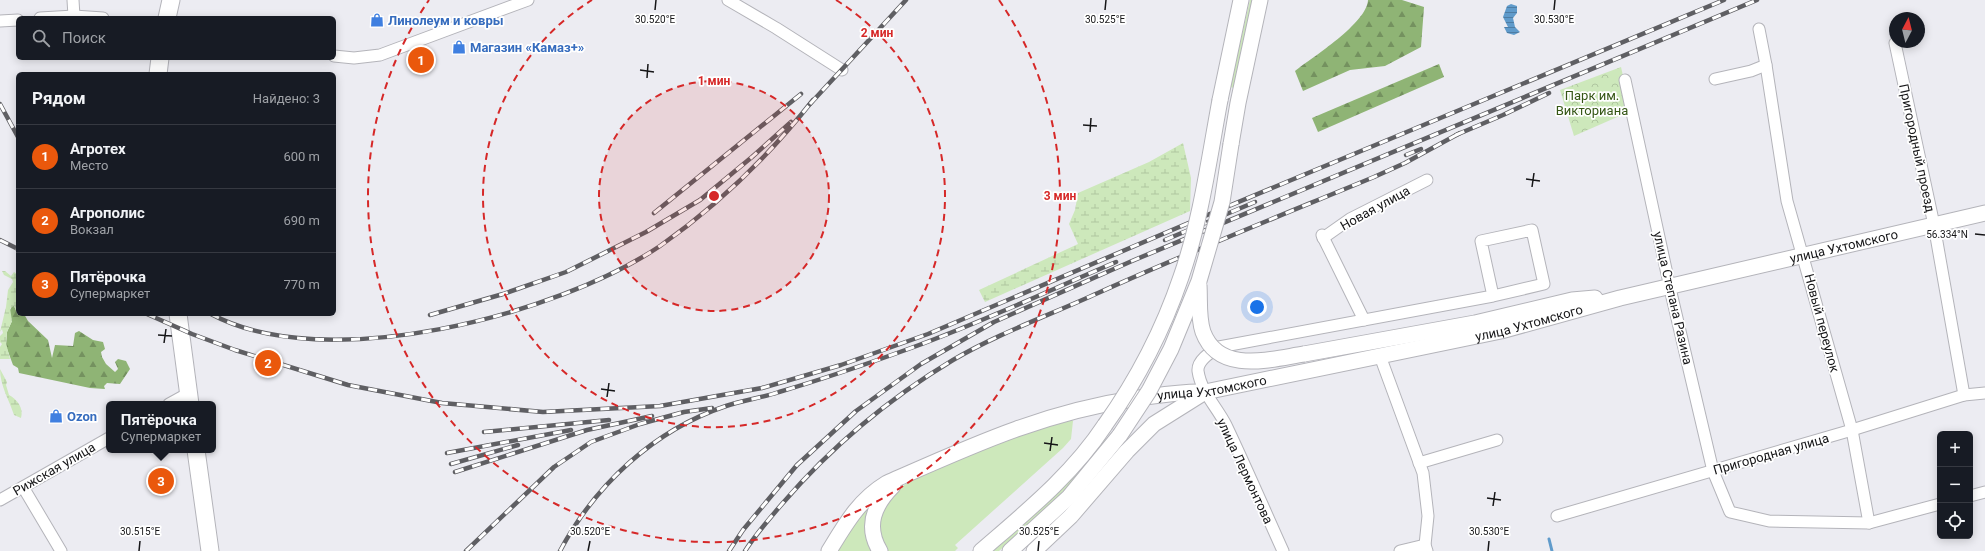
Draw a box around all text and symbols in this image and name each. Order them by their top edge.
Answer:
shop icon: Линолеум и ковры [369,12,385,28]
north arrow [1889,12,1925,48]
place label: Линолеум и ковры [388,13,503,28]
text: 30.520°E [635,14,675,25]
text: 30.525°E [1085,14,1125,25]
text: 30.530°E [1534,14,1574,25]
search box [16,16,336,60]
text: 2 мин [861,26,893,40]
icon: search [30,27,52,49]
text: Поиск [62,29,106,47]
shop icon: Магазин «Камаз+» [451,39,467,55]
place label: Магазин «Камаз+» [470,40,584,55]
pin: 1 [408,45,434,75]
text: 1 мин [698,74,730,88]
street label: Пригородный проезд [1896,82,1938,214]
text: Рядом [32,88,86,108]
park label: Парк им. Викториана [1556,88,1628,118]
text: Найдено: 3 [253,91,320,106]
text: Агротех [70,140,126,158]
text: 1 [41,149,49,164]
text: 600 m [283,149,320,164]
text: Место [70,158,108,173]
street label: Новая улица [1338,183,1412,233]
centre of rings [707,189,721,203]
text: 3 мин [1044,189,1076,203]
text: Агрополис [70,204,145,222]
text: 2 [41,213,49,228]
text: 690 m [283,213,320,228]
text: Вокзал [70,222,114,237]
street label: улица Ухтомского [1788,226,1899,266]
text: 56.334°N [1926,229,1968,240]
street label: улица Степана Разина [1650,230,1696,366]
text: Пятёрочка [70,268,146,286]
street label: Новый переулок [1802,272,1842,374]
text: 3 [41,277,49,292]
text: 770 m [283,277,320,292]
text: Супермаркет [70,286,150,301]
your location [1247,297,1267,317]
street label: улица Ухтомского [1474,301,1584,344]
pin: 2 [255,348,281,378]
street label: улица Ухтомского [1156,372,1268,403]
popup [106,401,216,453]
shop icon: Ozon [48,408,64,424]
place label: Ozon [67,409,97,424]
text: Пятёрочка [121,411,197,429]
street label: улица Лермонтова [1214,416,1276,526]
text: Супермаркет [121,429,201,444]
street label: Пригородная улица [1711,430,1831,478]
map controls [1937,431,1973,539]
button: + [1937,431,1973,467]
street label: Рижская улица [10,439,98,499]
pin: 3 [148,466,174,496]
button: − [1937,467,1973,503]
button: locate [1937,503,1973,539]
text: 30.515°E [120,526,160,537]
text: 30.520°E [570,526,610,537]
text: 30.525°E [1019,526,1059,537]
text: 30.530°E [1469,526,1509,537]

